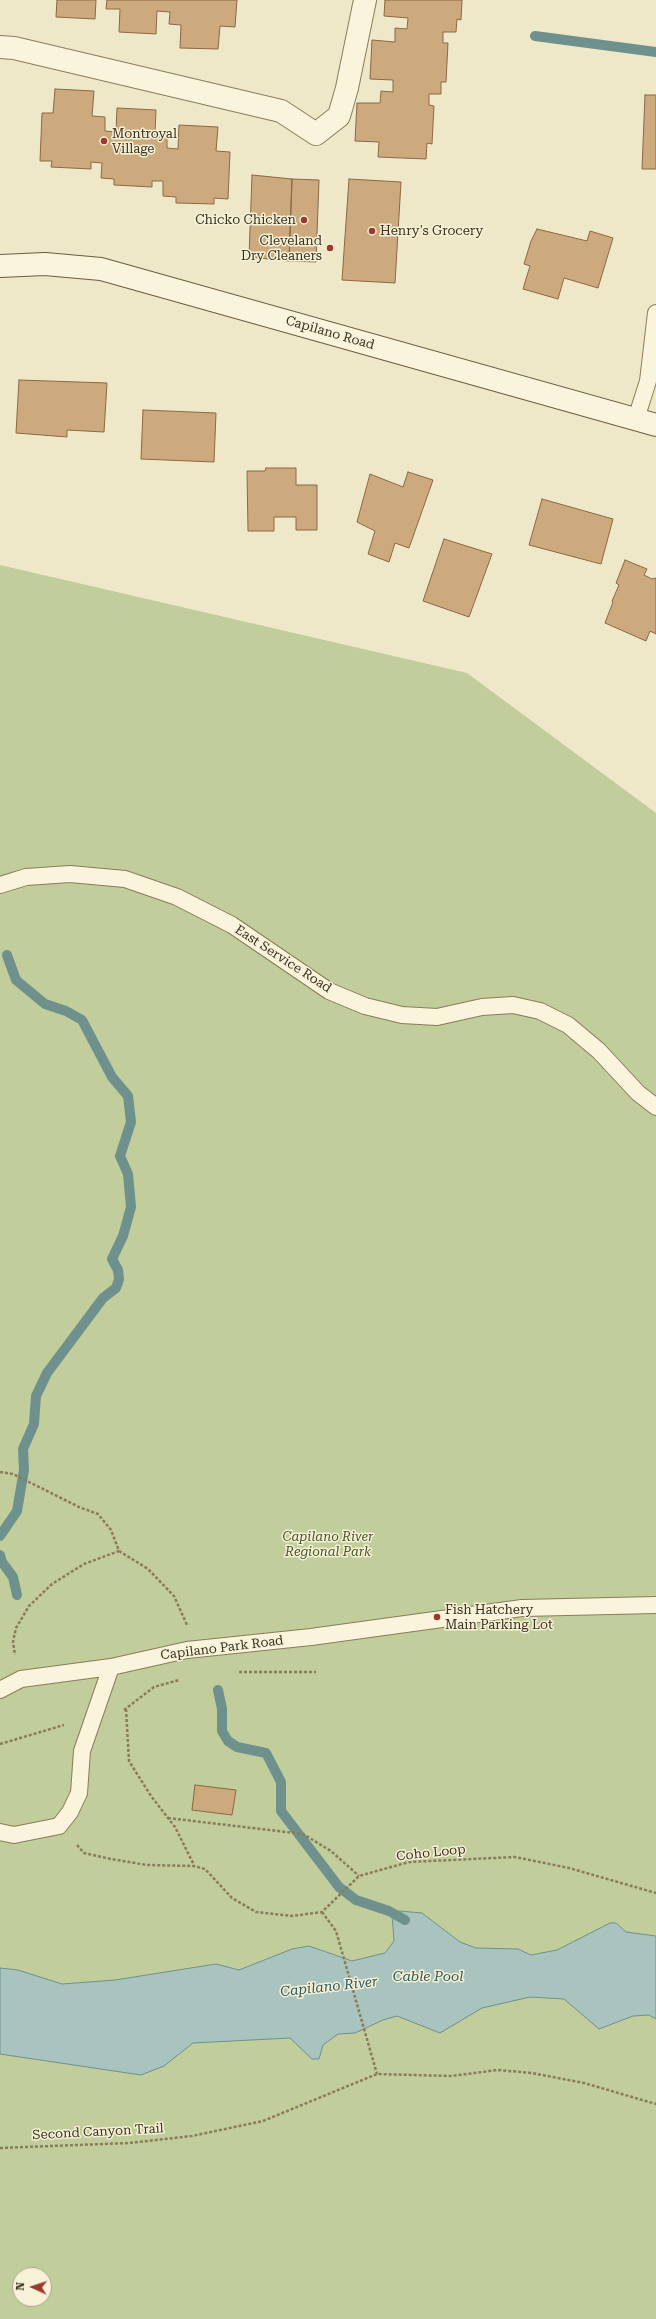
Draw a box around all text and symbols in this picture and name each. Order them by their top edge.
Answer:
place label: Montroyal Village [112,126,177,157]
marker: Montroyal Village [99,136,109,146]
place label: Chicko Chicken [195,212,296,228]
marker: Chicko Chicken [299,215,309,225]
place label: Henry's Grocery [380,223,483,239]
marker: Henry's Grocery [367,226,377,236]
place label: Cleveland Dry Cleaners [241,233,322,264]
marker: Cleveland Dry Cleaners [325,243,335,253]
street label: Capilano Road [284,313,376,353]
street label: East Service Road [232,922,334,996]
park label: Capilano River Regional Park [282,1529,374,1560]
place label: Fish Hatchery Main Parking Lot [445,1602,553,1633]
marker: Fish Hatchery Main Parking Lot [432,1612,442,1622]
street label: Capilano Park Road [160,1633,284,1663]
street label: Coho Loop [396,1842,466,1864]
water label: Cable Pool [393,1969,463,1985]
water label: Capilano River [279,1974,379,2000]
street label: Second Canyon Trail [32,2121,164,2143]
north arrow [12,2267,52,2307]
text: N [14,2282,27,2291]

